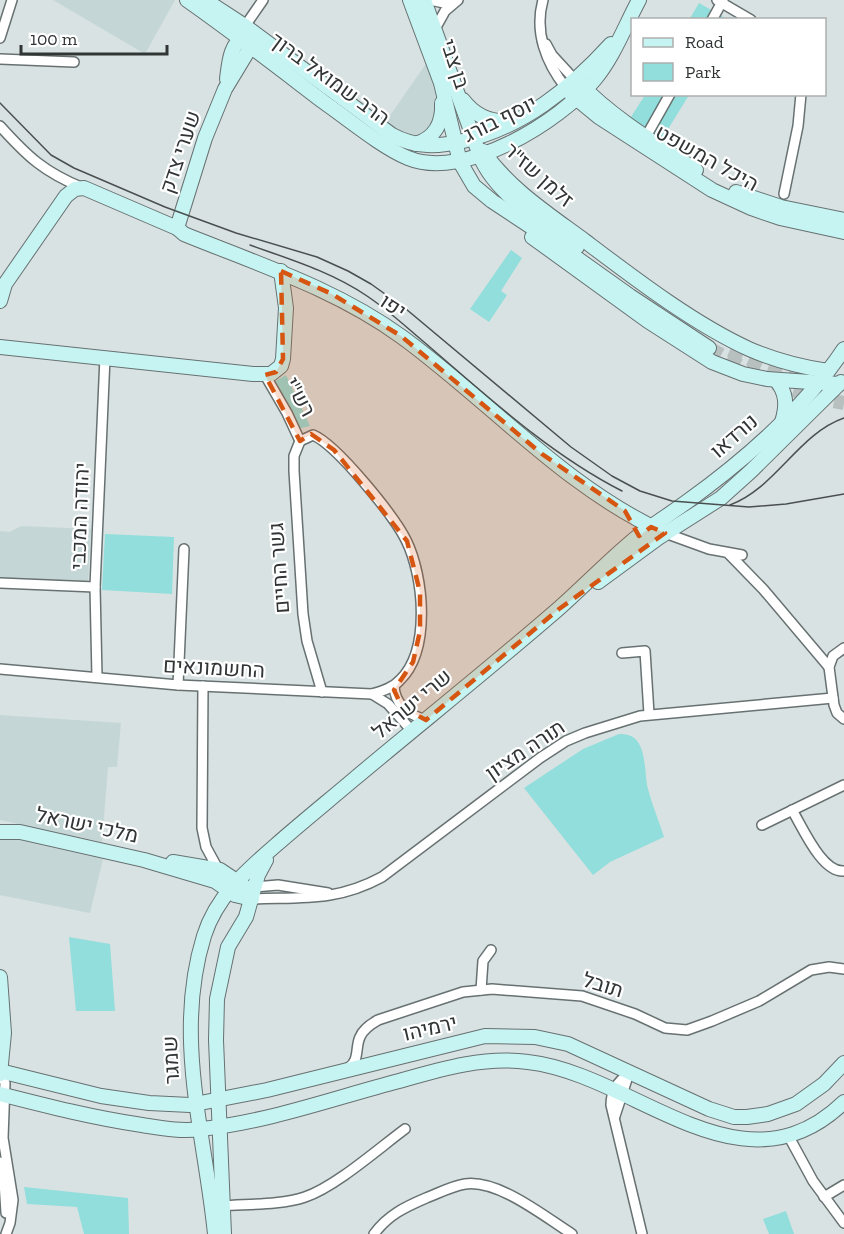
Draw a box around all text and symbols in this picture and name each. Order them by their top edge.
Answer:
scale bar [21,18,166,56]
legend [631,18,826,96]
street label: הרב שמואל ברוך [266,27,395,130]
text: 100 m [30,28,78,50]
text: Road [685,31,724,53]
street label: בן צבי [436,36,475,92]
text: Park [685,61,721,83]
street label: יוסף בורג [459,90,541,147]
street label: שערי צדק [154,107,205,196]
street label: היכל המשפט [651,119,763,196]
street label: זלמן שז"ר [500,137,579,212]
street label: יפו [376,288,411,323]
street label: רש"י [280,373,321,421]
street label: נורדאו [705,408,763,463]
street label: יהודה המכבי [65,462,94,570]
street label: גשר החיים [263,522,294,614]
street label: החשמונאים [162,652,266,683]
street label: שרי ישראל [367,663,456,744]
street label: תורה מציון [480,714,569,785]
street label: מלכי ישראל [34,801,141,848]
street label: תובל [580,967,626,1002]
street label: ירמיהו [400,1009,459,1046]
street label: שמגר [157,1035,184,1085]

